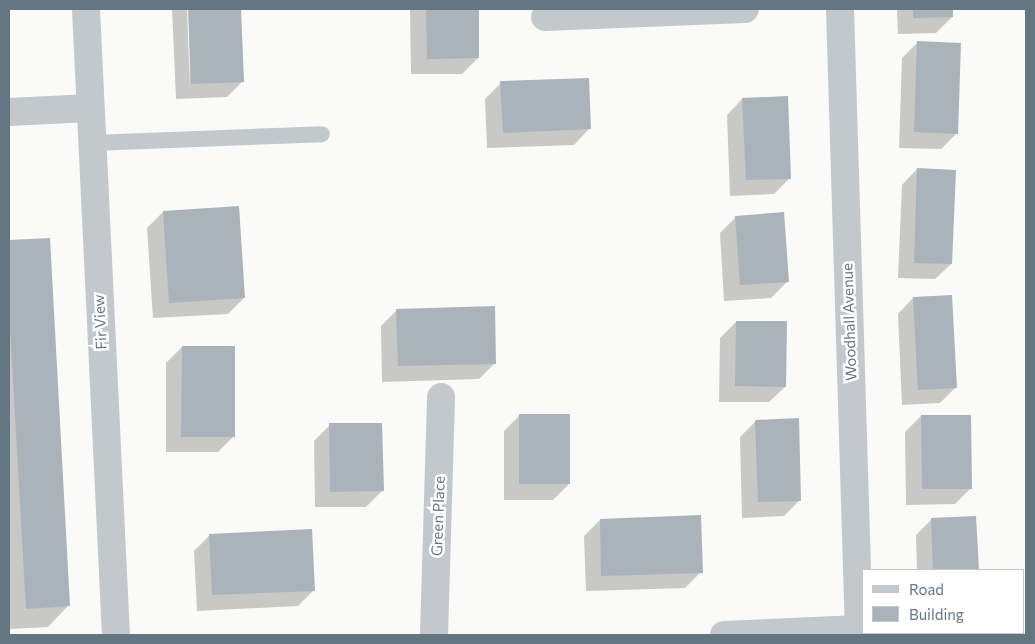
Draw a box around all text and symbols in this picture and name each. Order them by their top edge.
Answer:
street label: Woodhall Avenue [838,263,860,381]
street label: Fir View [90,294,110,350]
street label: Green Place [428,476,448,556]
legend [862,569,1025,634]
text: Road [909,580,944,598]
text: Building [909,605,964,623]

